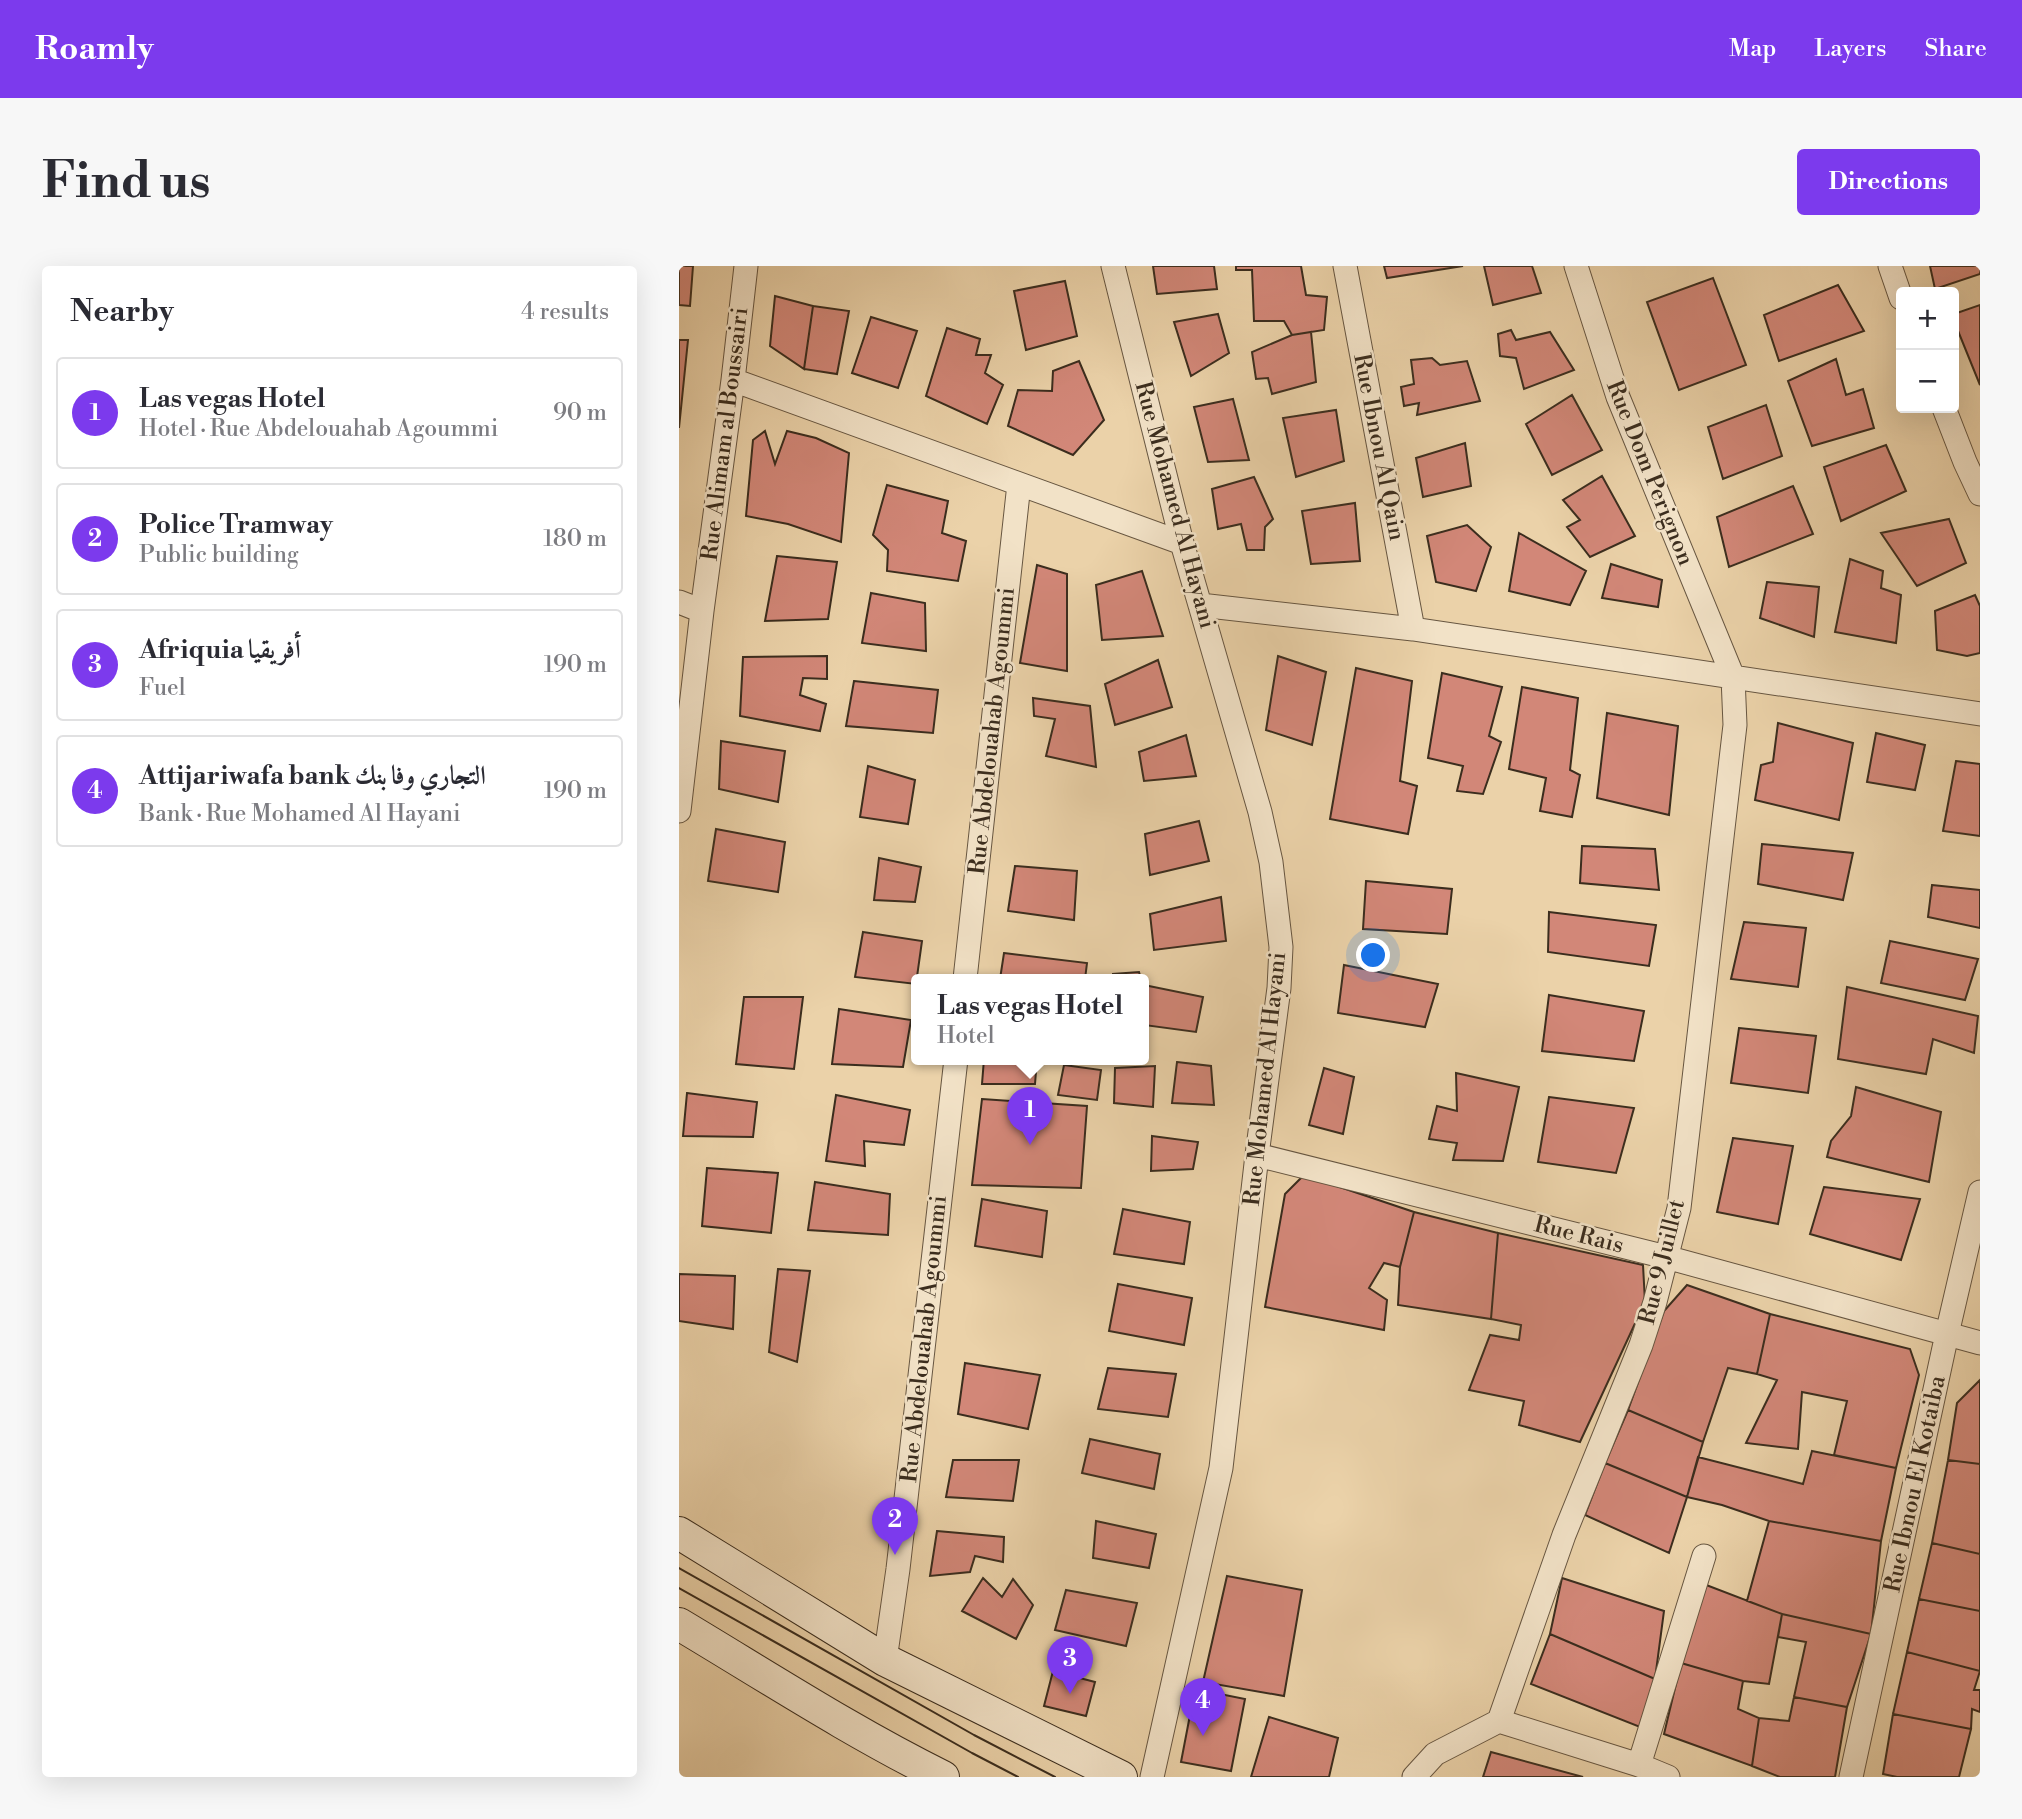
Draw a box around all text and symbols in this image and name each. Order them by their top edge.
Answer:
text: Roamly [35,29,154,70]
text: Map [1729,34,1776,64]
text: Layers [1814,34,1886,64]
text: Share [1924,34,1987,64]
button: Directions [1797,149,1980,215]
text: Find us [42,152,211,213]
map controls [1896,287,1959,413]
button: + [1896,287,1959,350]
text: Nearby [70,293,174,331]
text: 4 results [521,298,609,326]
street label: Rue Alimam al Boussairi [696,306,754,562]
button: − [1896,350,1959,413]
street label: Rue Ibnou Al Qain [1347,351,1411,543]
street label: Rue Dom Perignon [1600,376,1700,570]
street label: Rue Mohamed Al Hayani [1129,378,1221,632]
text: Las vegas Hotel [139,383,325,415]
text: 1 [89,399,101,427]
text: 90 m [553,399,607,427]
text: Hotel · Rue Abdelouahab Agoummi [139,415,498,443]
text: Police Tramway [139,509,333,541]
text: 2 [88,525,102,553]
text: 180 m [543,525,607,553]
text: Public building [139,541,299,569]
street label: Rue Abdelouahab Agoummi [963,586,1021,876]
text: Afriquia أفريقيا [139,634,301,666]
text: 3 [88,651,102,679]
text: 190 m [544,651,607,679]
text: Fuel [139,674,185,702]
text: Attijariwafa bank التجاري وفا بنك [139,760,486,792]
text: 4 [87,777,103,805]
text: 190 m [544,777,607,805]
text: Bank · Rue Mohamed Al Hayani [139,800,461,828]
your location [1356,938,1390,972]
street label: Rue Mohamed Al Hayani [1238,951,1292,1207]
popup [911,974,1149,1065]
text: Las vegas Hotel [937,990,1123,1022]
text: Hotel [937,1022,994,1050]
pin: 1 [1007,1087,1053,1145]
street label: Rue Abdelouahab Agoummi [895,1194,953,1484]
street label: Rue 9 Juillet [1633,1197,1691,1327]
street label: Rue Rais [1531,1210,1627,1260]
street label: Rue Ibnou El Kotaiba [1878,1373,1952,1595]
pin: 2 [872,1497,918,1555]
pin: 3 [1047,1636,1093,1694]
pin: 4 [1180,1678,1226,1736]

